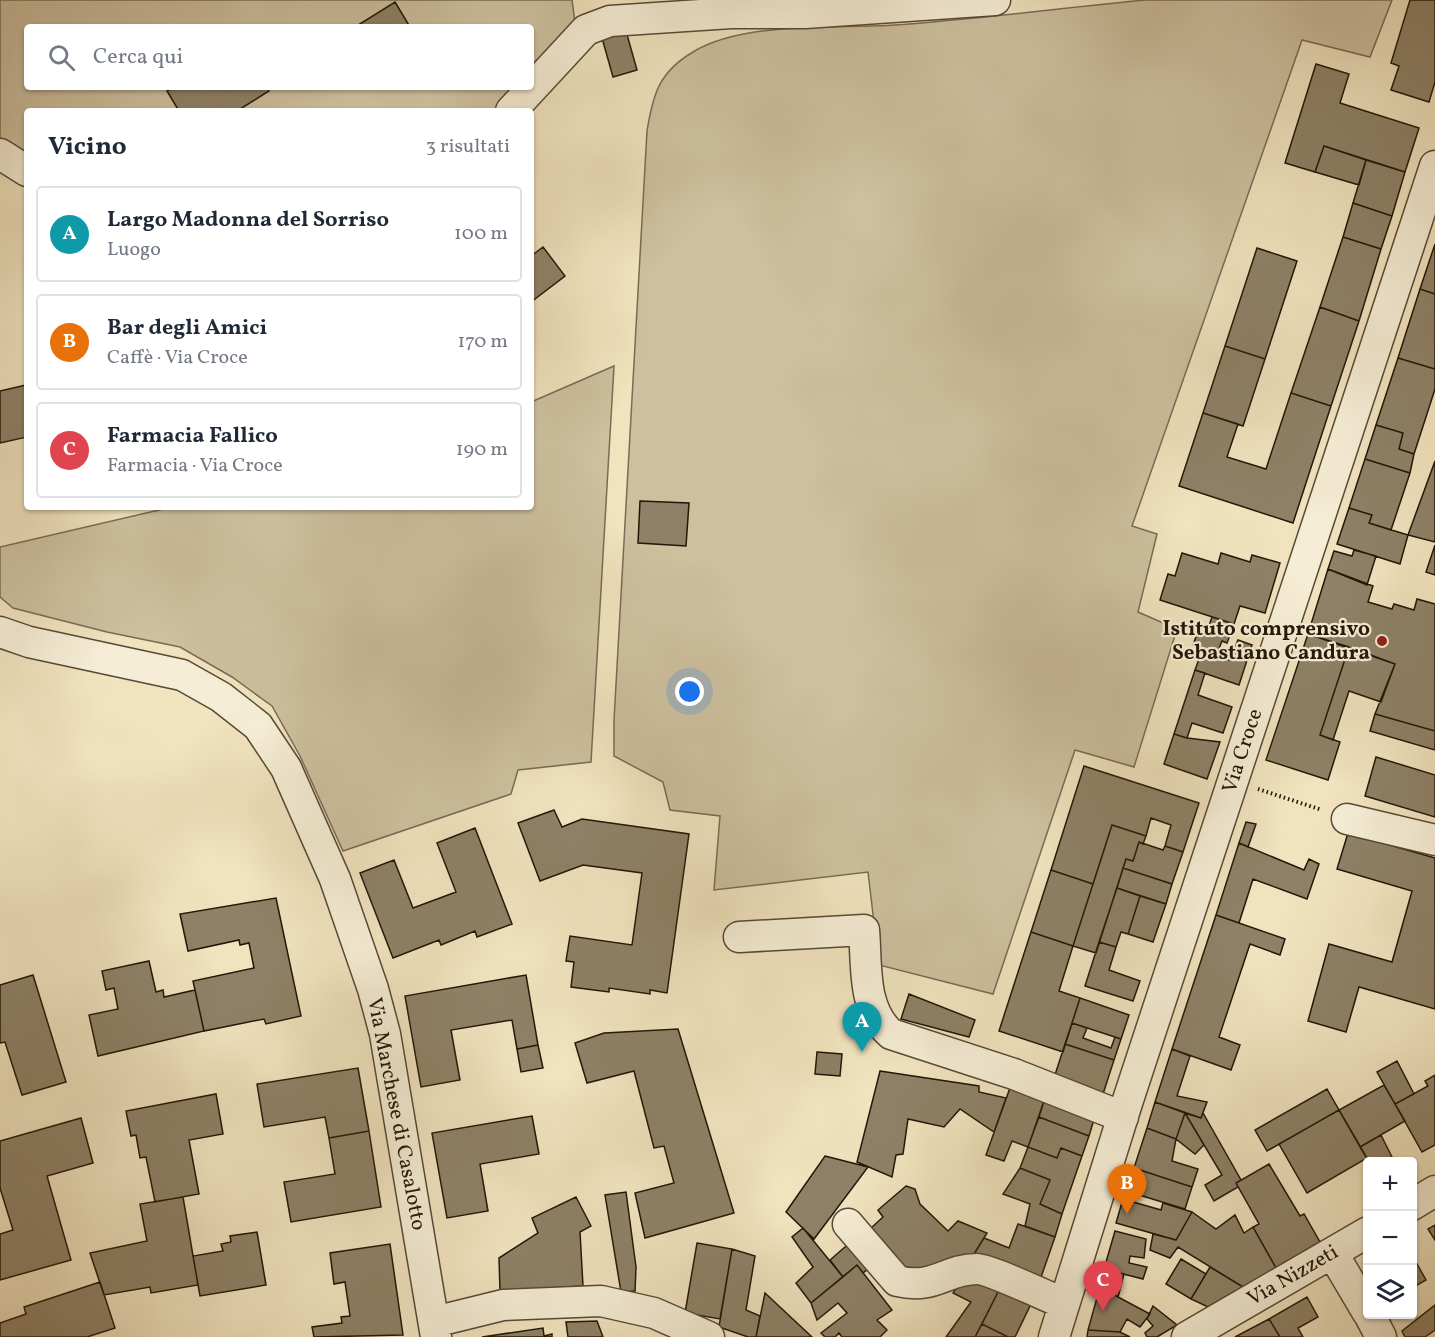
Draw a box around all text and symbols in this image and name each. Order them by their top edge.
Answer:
search box [24,24,534,90]
icon: search [45,41,78,74]
text: Cerca qui [93,42,183,73]
text: Vicino [48,129,127,165]
text: 3 risultati [426,133,510,161]
text: Largo Madonna del Sorriso [107,205,389,236]
text: A [62,220,77,248]
text: 100 m [454,220,508,248]
text: Luogo [107,236,161,264]
text: Bar degli Amici [107,313,267,344]
text: B [63,328,76,356]
text: 170 m [458,328,508,356]
text: Caffè · Via Croce [107,344,248,372]
text: Farmacia Fallico [107,421,278,452]
text: C [63,436,76,464]
text: 190 m [456,436,508,464]
text: Farmacia · Via Croce [107,452,283,480]
place label: Istituto comprensivo Sebastiano Candura [1163,615,1370,668]
marker: Istituto comprensivo Sebastiano Candura [1375,634,1389,648]
your location [675,677,704,706]
street label: Via Croce [1216,705,1270,797]
street label: Via Marchese di Casalotto [359,995,433,1233]
pin: A [842,1002,882,1052]
map controls [1363,1157,1417,1319]
button: + [1363,1157,1417,1211]
pin: B [1108,1164,1146,1214]
button: − [1363,1211,1417,1265]
street label: Via Nizzeti [1242,1238,1344,1314]
pin: C [1084,1262,1122,1311]
button: layers [1363,1265,1417,1319]

